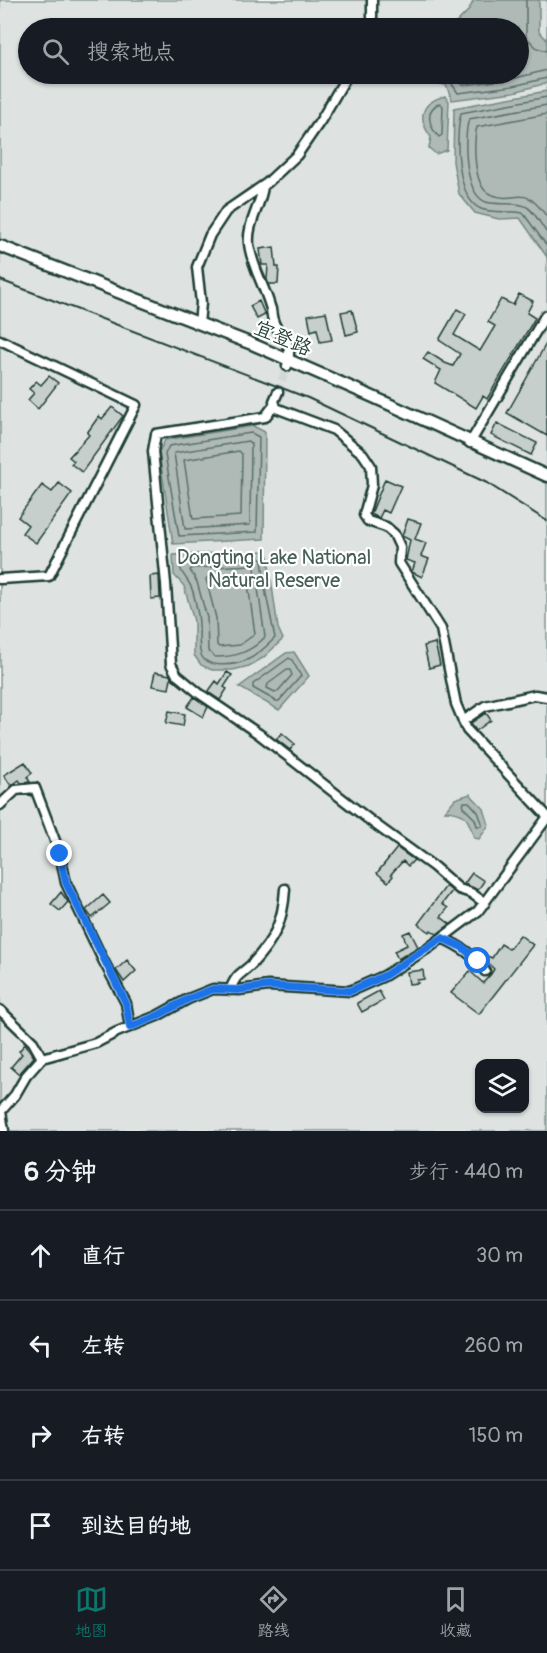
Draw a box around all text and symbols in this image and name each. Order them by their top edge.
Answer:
search box [18,18,529,84]
icon: search [39,35,72,68]
text: 搜索地点 [87,38,175,66]
street label: 宜登路 [251,315,316,362]
park label: Dongting Lake National Natural Reserve [177,545,371,593]
route end [46,840,72,866]
route start [464,947,490,973]
map controls [475,1059,529,1113]
button: layers [475,1059,529,1113]
text: 6 分钟 [24,1156,97,1188]
text: 步行 · 440 m [409,1159,523,1184]
icon: ahead [24,1239,57,1272]
text: 直行 [81,1242,125,1270]
text: 30 m [476,1243,523,1268]
icon: left [24,1329,57,1362]
text: 左转 [81,1332,125,1360]
text: 260 m [464,1333,523,1358]
icon: right [24,1419,57,1452]
text: 右转 [81,1422,125,1450]
text: 150 m [469,1423,523,1448]
icon: arrive [24,1509,57,1542]
text: 到达目的地 [81,1512,191,1540]
tab: 地图 [75,1583,108,1641]
tab: 路线 [257,1583,290,1641]
tab: 收藏 [439,1583,472,1641]

